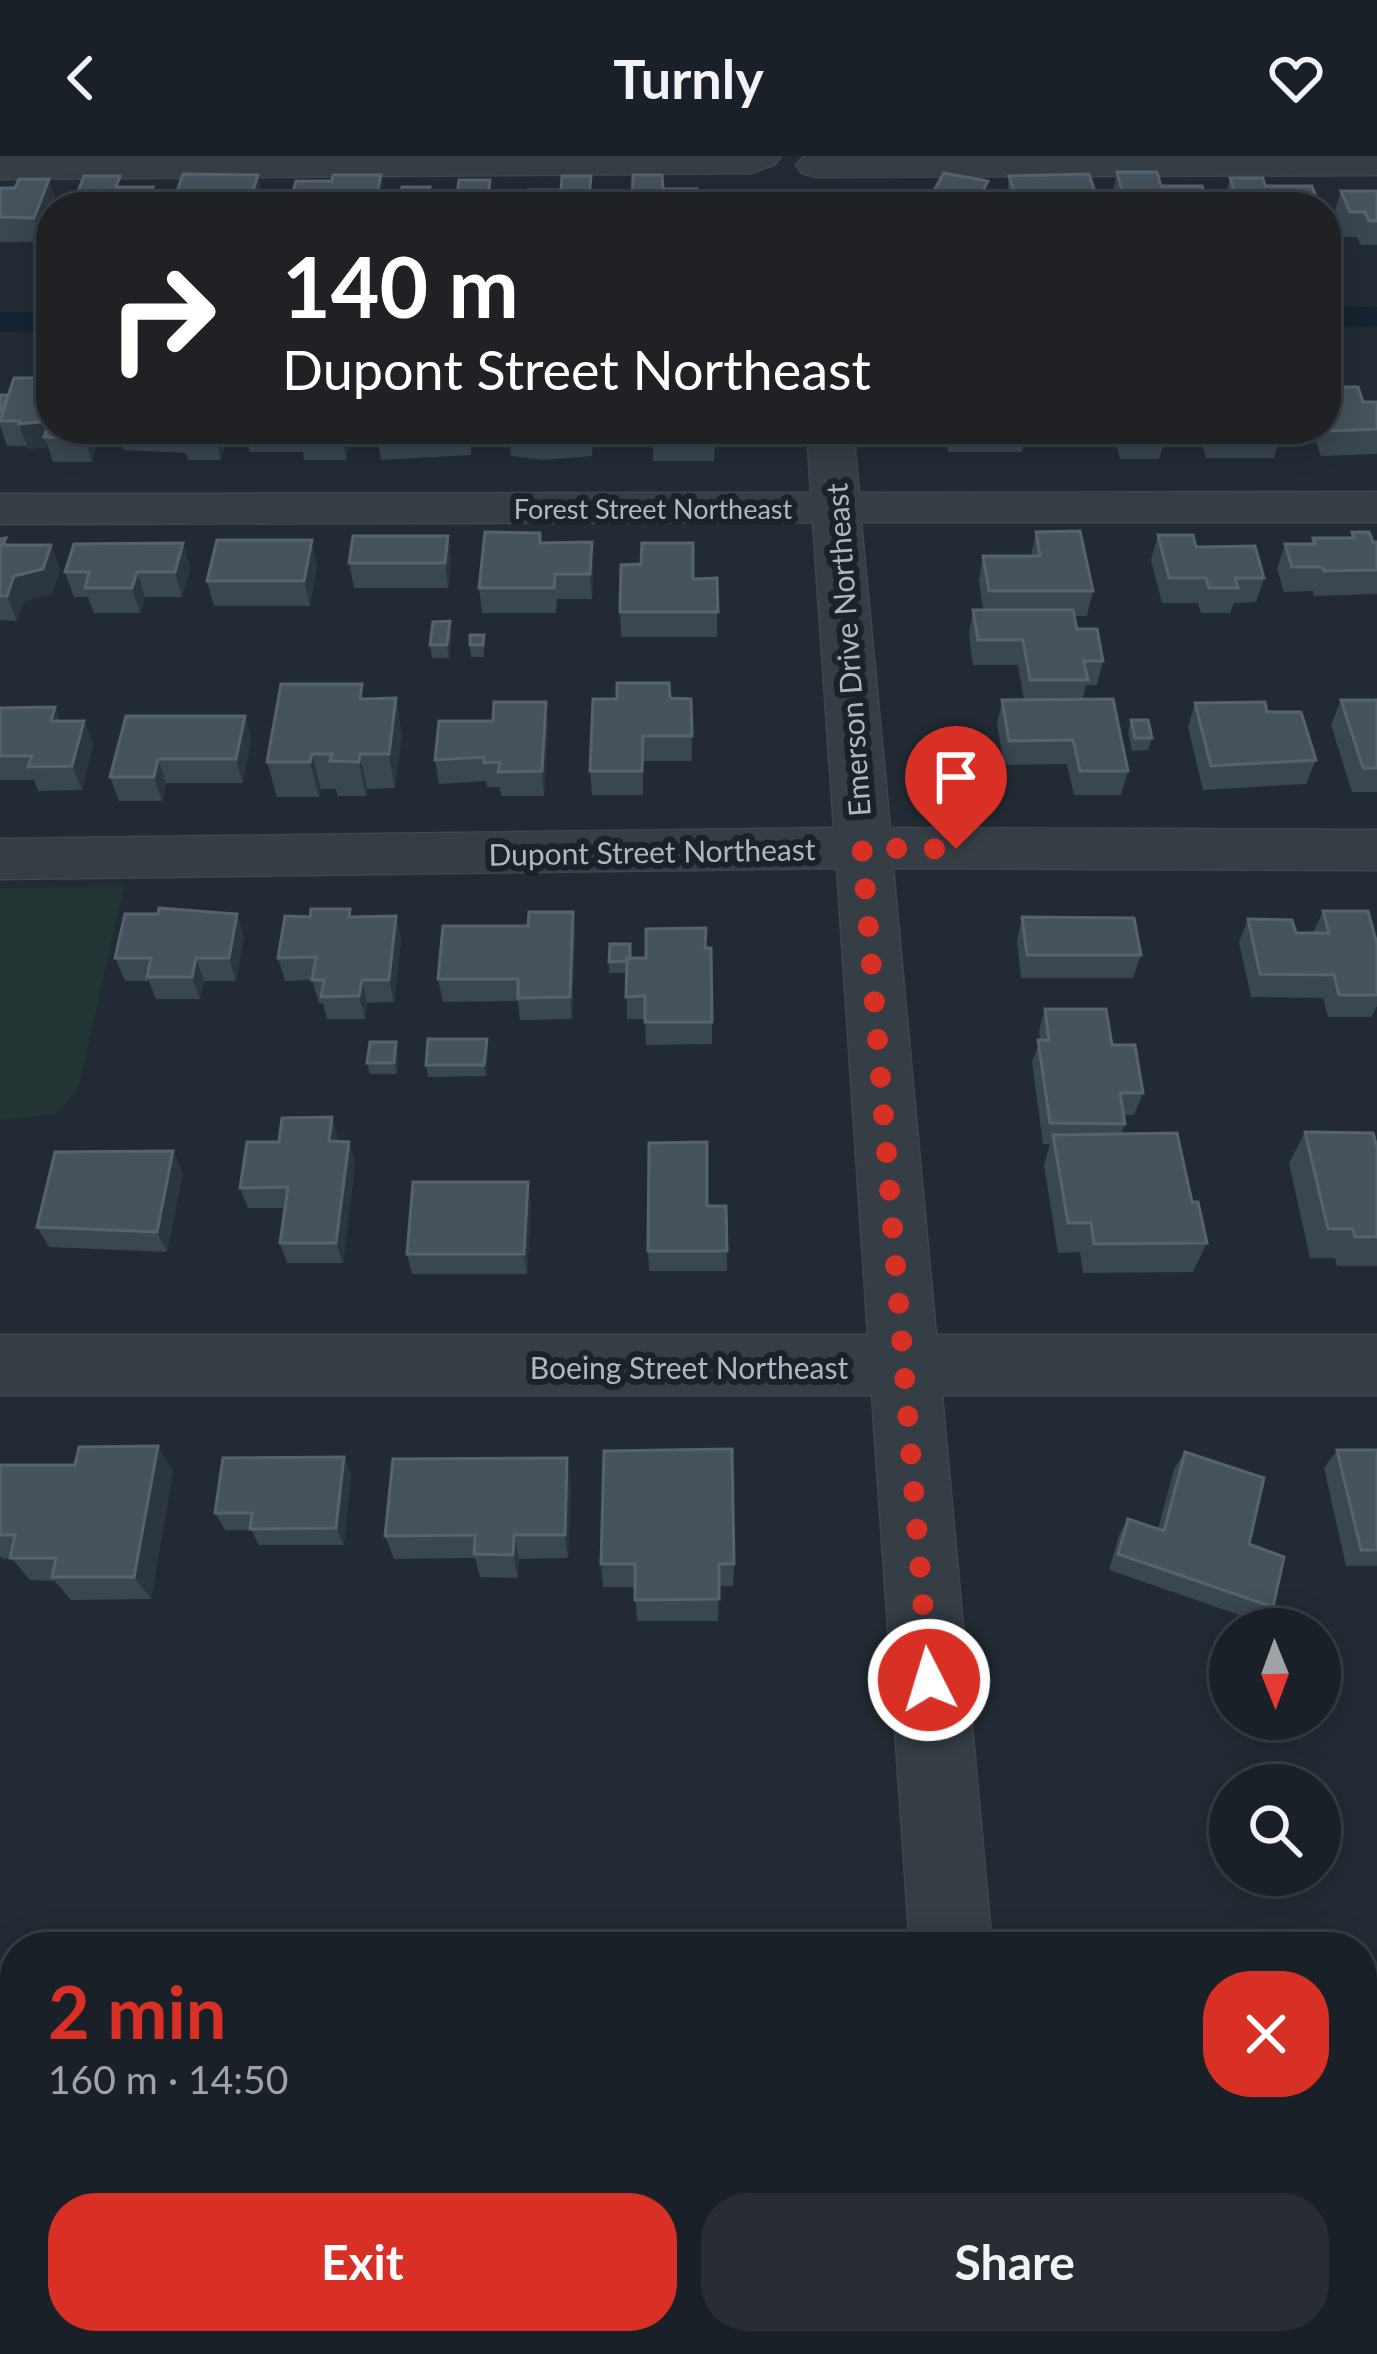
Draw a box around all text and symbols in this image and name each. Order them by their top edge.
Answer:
icon: back [48,45,114,111]
icon: heart [1263,45,1329,111]
text: Turnly [613,46,764,111]
text: 140 m [282,235,519,336]
icon: right [84,240,240,396]
text: Dupont Street Northeast [282,337,871,402]
street label: Emerson Drive Northeast [817,482,877,818]
street label: Forest Street Northeast [514,492,792,525]
pin [905,726,1007,849]
icon: arrive [923,744,989,810]
street label: Dupont Street Northeast [488,830,816,872]
street label: Boeing Street Northeast [530,1349,848,1385]
north arrow [1209,1608,1341,1740]
map controls [1209,1608,1341,1896]
position arrow [866,1617,992,1743]
button: search [1209,1764,1341,1896]
text: 2 min [48,1968,226,2054]
button: close [1203,1971,1329,2097]
text: 160 m · 14:50 [48,2056,288,2102]
button: Exit [48,2193,677,2331]
button: Share [701,2193,1329,2331]

